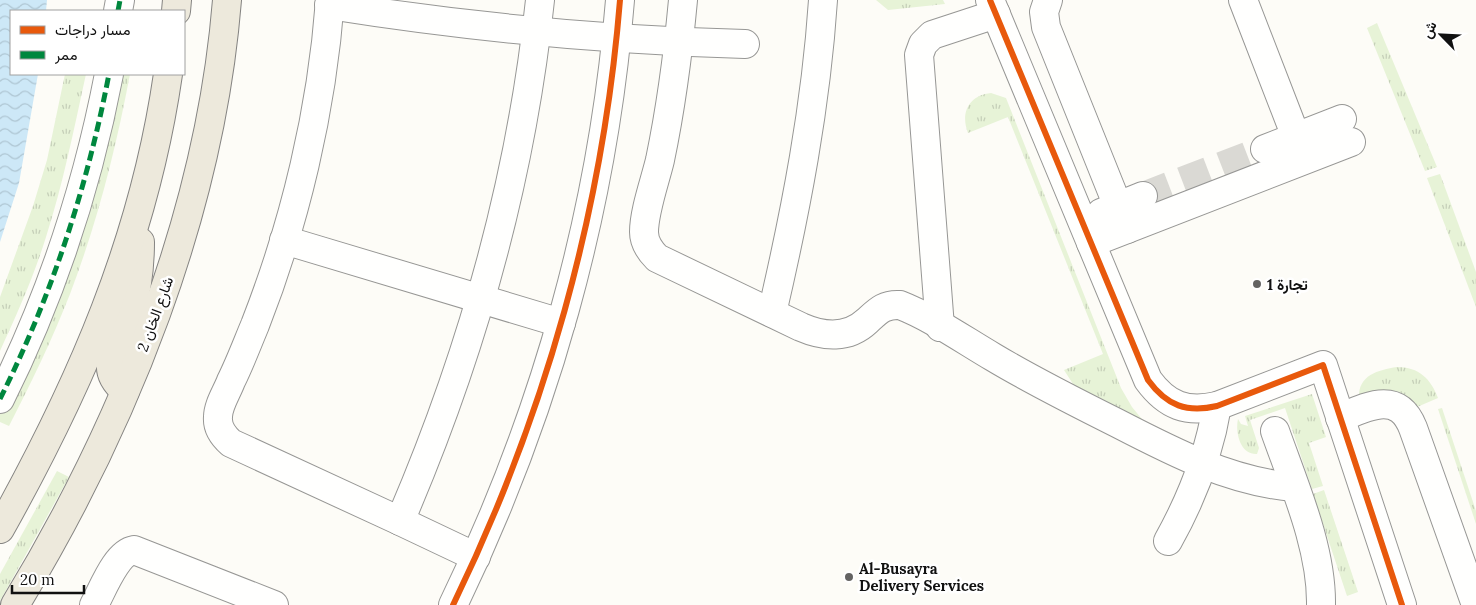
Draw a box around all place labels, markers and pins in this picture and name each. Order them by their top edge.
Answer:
place label: تجارة 1 [1267,275,1308,294]
marker: تجارة 1 [1251,278,1263,290]
place label: Al-Busayra Delivery Services [859,559,984,595]
marker: Al-Busayra Delivery Services [843,571,855,583]

